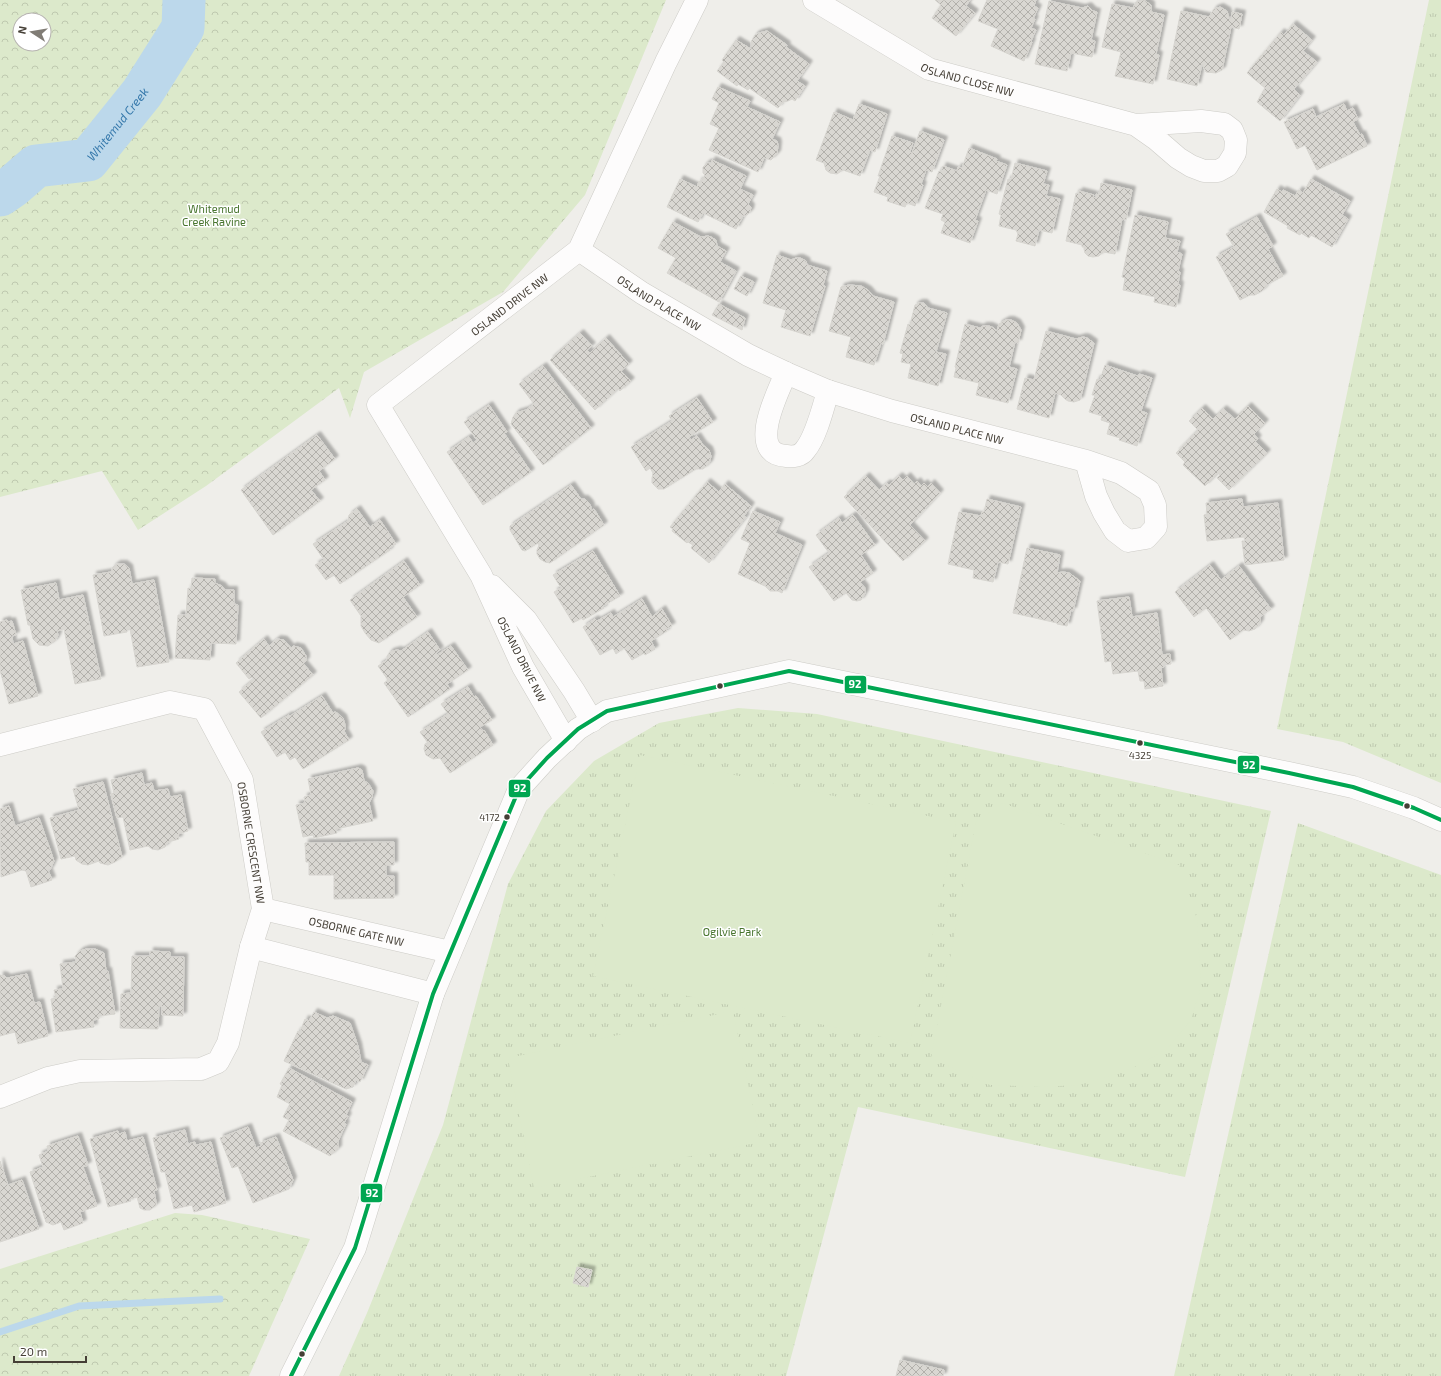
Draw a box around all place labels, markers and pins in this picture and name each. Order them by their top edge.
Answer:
unlabelled marker [715,681,725,691]
marker: 4325 [1135,738,1145,748]
place label: 4325 [1129,749,1151,761]
unlabelled marker [1402,801,1412,811]
place label: 4172 [479,811,500,823]
marker: 4172 [502,812,512,822]
unlabelled marker [297,1349,307,1359]

